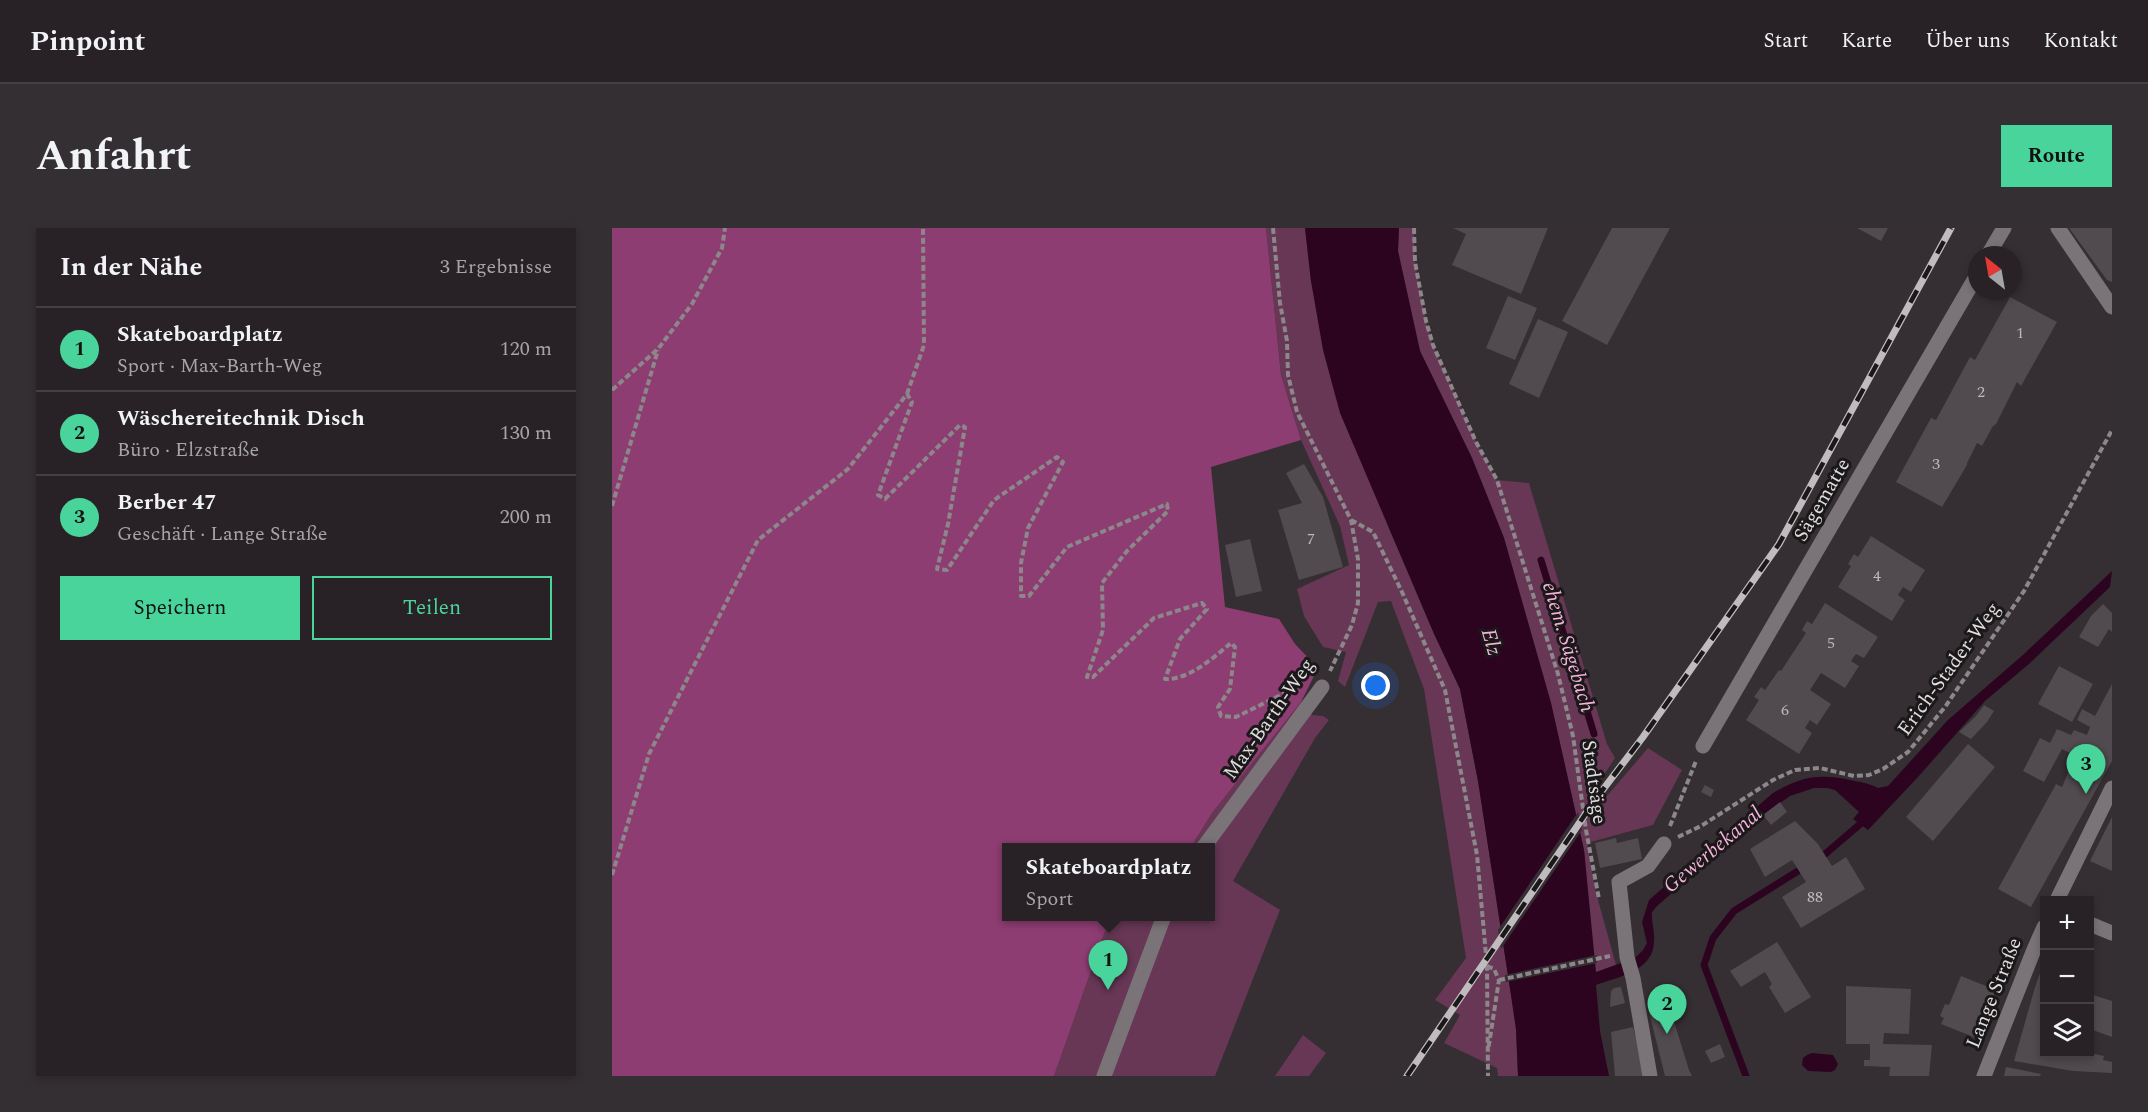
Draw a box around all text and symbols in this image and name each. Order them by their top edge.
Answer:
text: Pinpoint [30,20,145,63]
text: Start [1763,25,1808,57]
text: Karte [1841,25,1892,57]
text: Über uns [1925,25,2010,57]
text: Kontakt [2043,25,2118,57]
text: Anfahrt [36,125,192,188]
button: Route [2001,125,2112,187]
north arrow [1968,246,2022,300]
text: In der Nähe [60,247,202,287]
text: 3 Ergebnisse [440,252,552,282]
text: Skateboardplatz [117,318,283,351]
house number: 1 [2016,321,2024,345]
text: 1 [74,334,85,364]
text: 120 m [500,334,552,364]
text: Sport · Max-Barth-Weg [117,351,322,381]
house number: 2 [1977,380,1985,404]
text: Wäschereitechnik Disch [117,402,365,435]
text: 2 [74,418,85,448]
text: 130 m [500,418,552,448]
text: Büro · Elzstraße [117,435,259,465]
house number: 3 [1932,452,1940,476]
street label: Sägematte [1786,453,1858,547]
text: Berber 47 [117,486,217,519]
text: 3 [74,502,85,532]
text: 200 m [500,502,552,532]
text: Geschäft · Lange Straße [117,519,327,549]
house number: 7 [1307,527,1315,551]
house number: 4 [1873,564,1881,588]
button: Speichern [60,576,300,640]
button: Teilen [312,576,552,640]
water label: ehem. Sägebach [1533,578,1603,716]
street label: Erich-Stader-Weg [1890,596,2008,742]
water label: Elz [1472,625,1510,659]
house number: 5 [1827,631,1835,655]
street label: Max-Barth-Weg [1216,652,1322,786]
your location [1361,671,1390,700]
house number: 6 [1781,698,1789,722]
street label: Stadtsäge [1573,738,1615,826]
pin: 3 [2066,744,2106,794]
water label: Gewerbekanal [1656,798,1770,901]
popup [1002,843,1215,921]
text: Skateboardplatz [1026,851,1191,884]
text: Sport [1026,884,1073,914]
house number: 88 [1807,885,1823,909]
map controls [2040,896,2094,1058]
button: + [2040,896,2094,950]
street label: Lange Straße [1958,933,2030,1053]
pin: 1 [1088,940,1128,990]
button: − [2040,950,2094,1004]
pin: 2 [1648,984,1686,1034]
button: layers [2040,1004,2094,1058]

